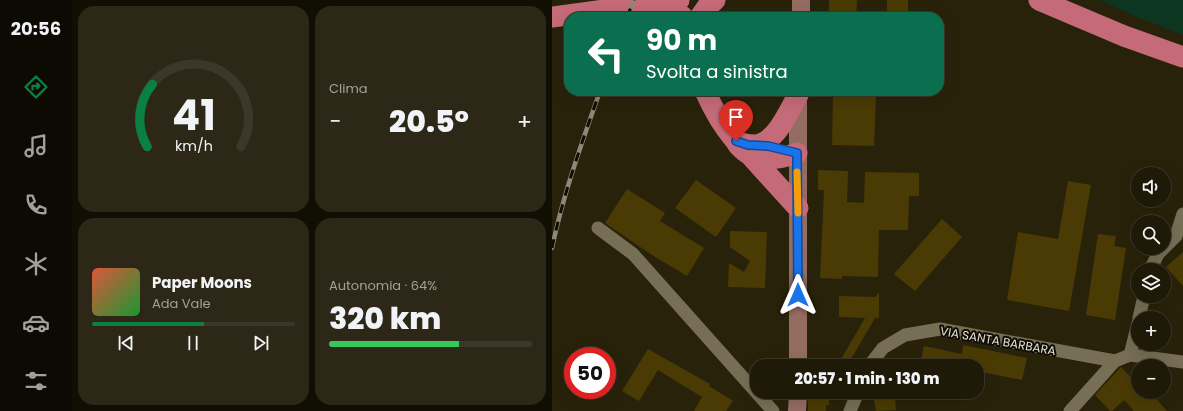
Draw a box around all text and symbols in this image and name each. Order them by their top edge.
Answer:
text: 20:56 [11,16,61,41]
text: 90 m [646,21,717,60]
icon: left [580,28,632,80]
text: Svolta a sinistra [646,59,788,84]
icon: directions [22,73,50,101]
text: Clima [329,79,368,98]
text: 41 [172,86,215,145]
text: 20.5° [389,100,469,143]
pin [719,100,753,141]
text: − [329,106,341,137]
text: + [517,106,532,137]
icon: arrive [725,106,747,128]
icon: music [22,132,50,160]
text: km/h [174,135,213,155]
map controls [1131,167,1171,399]
button: sound [1131,167,1171,207]
icon: phone [22,191,50,219]
button: search [1131,215,1171,255]
icon: climate [22,250,50,278]
button: layers [1131,263,1171,303]
text: Paper Moons [152,272,252,293]
position arrow [777,274,819,316]
text: Autonomia · 64% [329,276,437,295]
text: Ada Vale [152,294,211,313]
text: 320 km [329,297,441,340]
icon: car [22,309,50,337]
button: + [1131,311,1171,351]
street label: VIA SANTA BARBARA [939,322,1057,359]
icon: previous [115,332,137,354]
icon: pause [182,332,204,354]
icon: next [250,332,272,354]
speed limit sign: 50 [564,347,616,399]
button: − [1131,359,1171,399]
icon: filters [22,367,50,395]
text: 20:57 · 1 min · 130 m [794,368,940,389]

